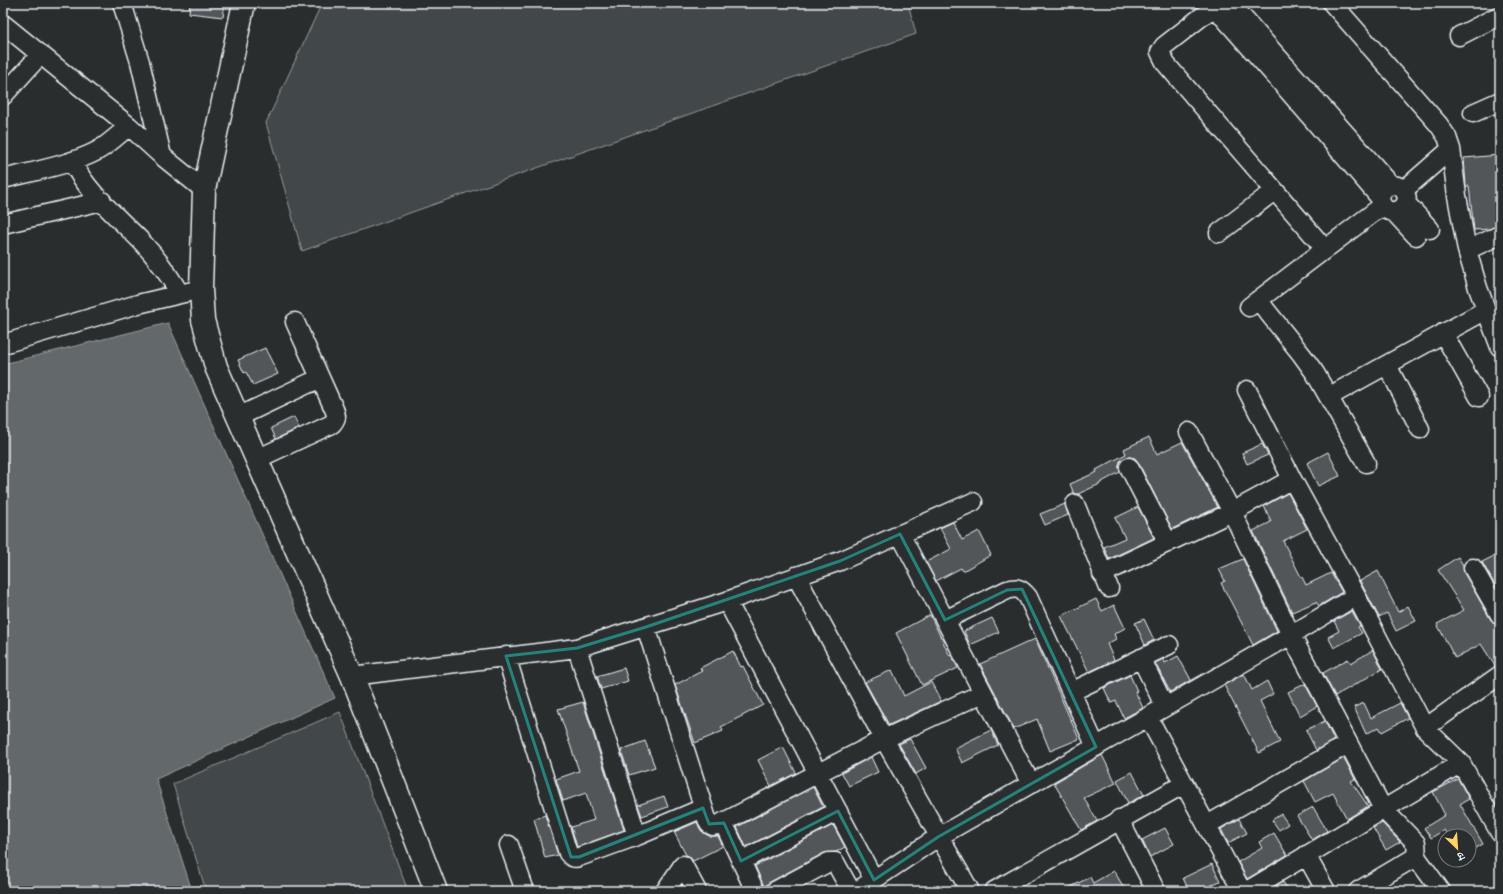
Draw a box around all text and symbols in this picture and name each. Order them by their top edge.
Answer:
north arrow [1437,828,1477,868]
text: उ [1453,846,1467,864]

